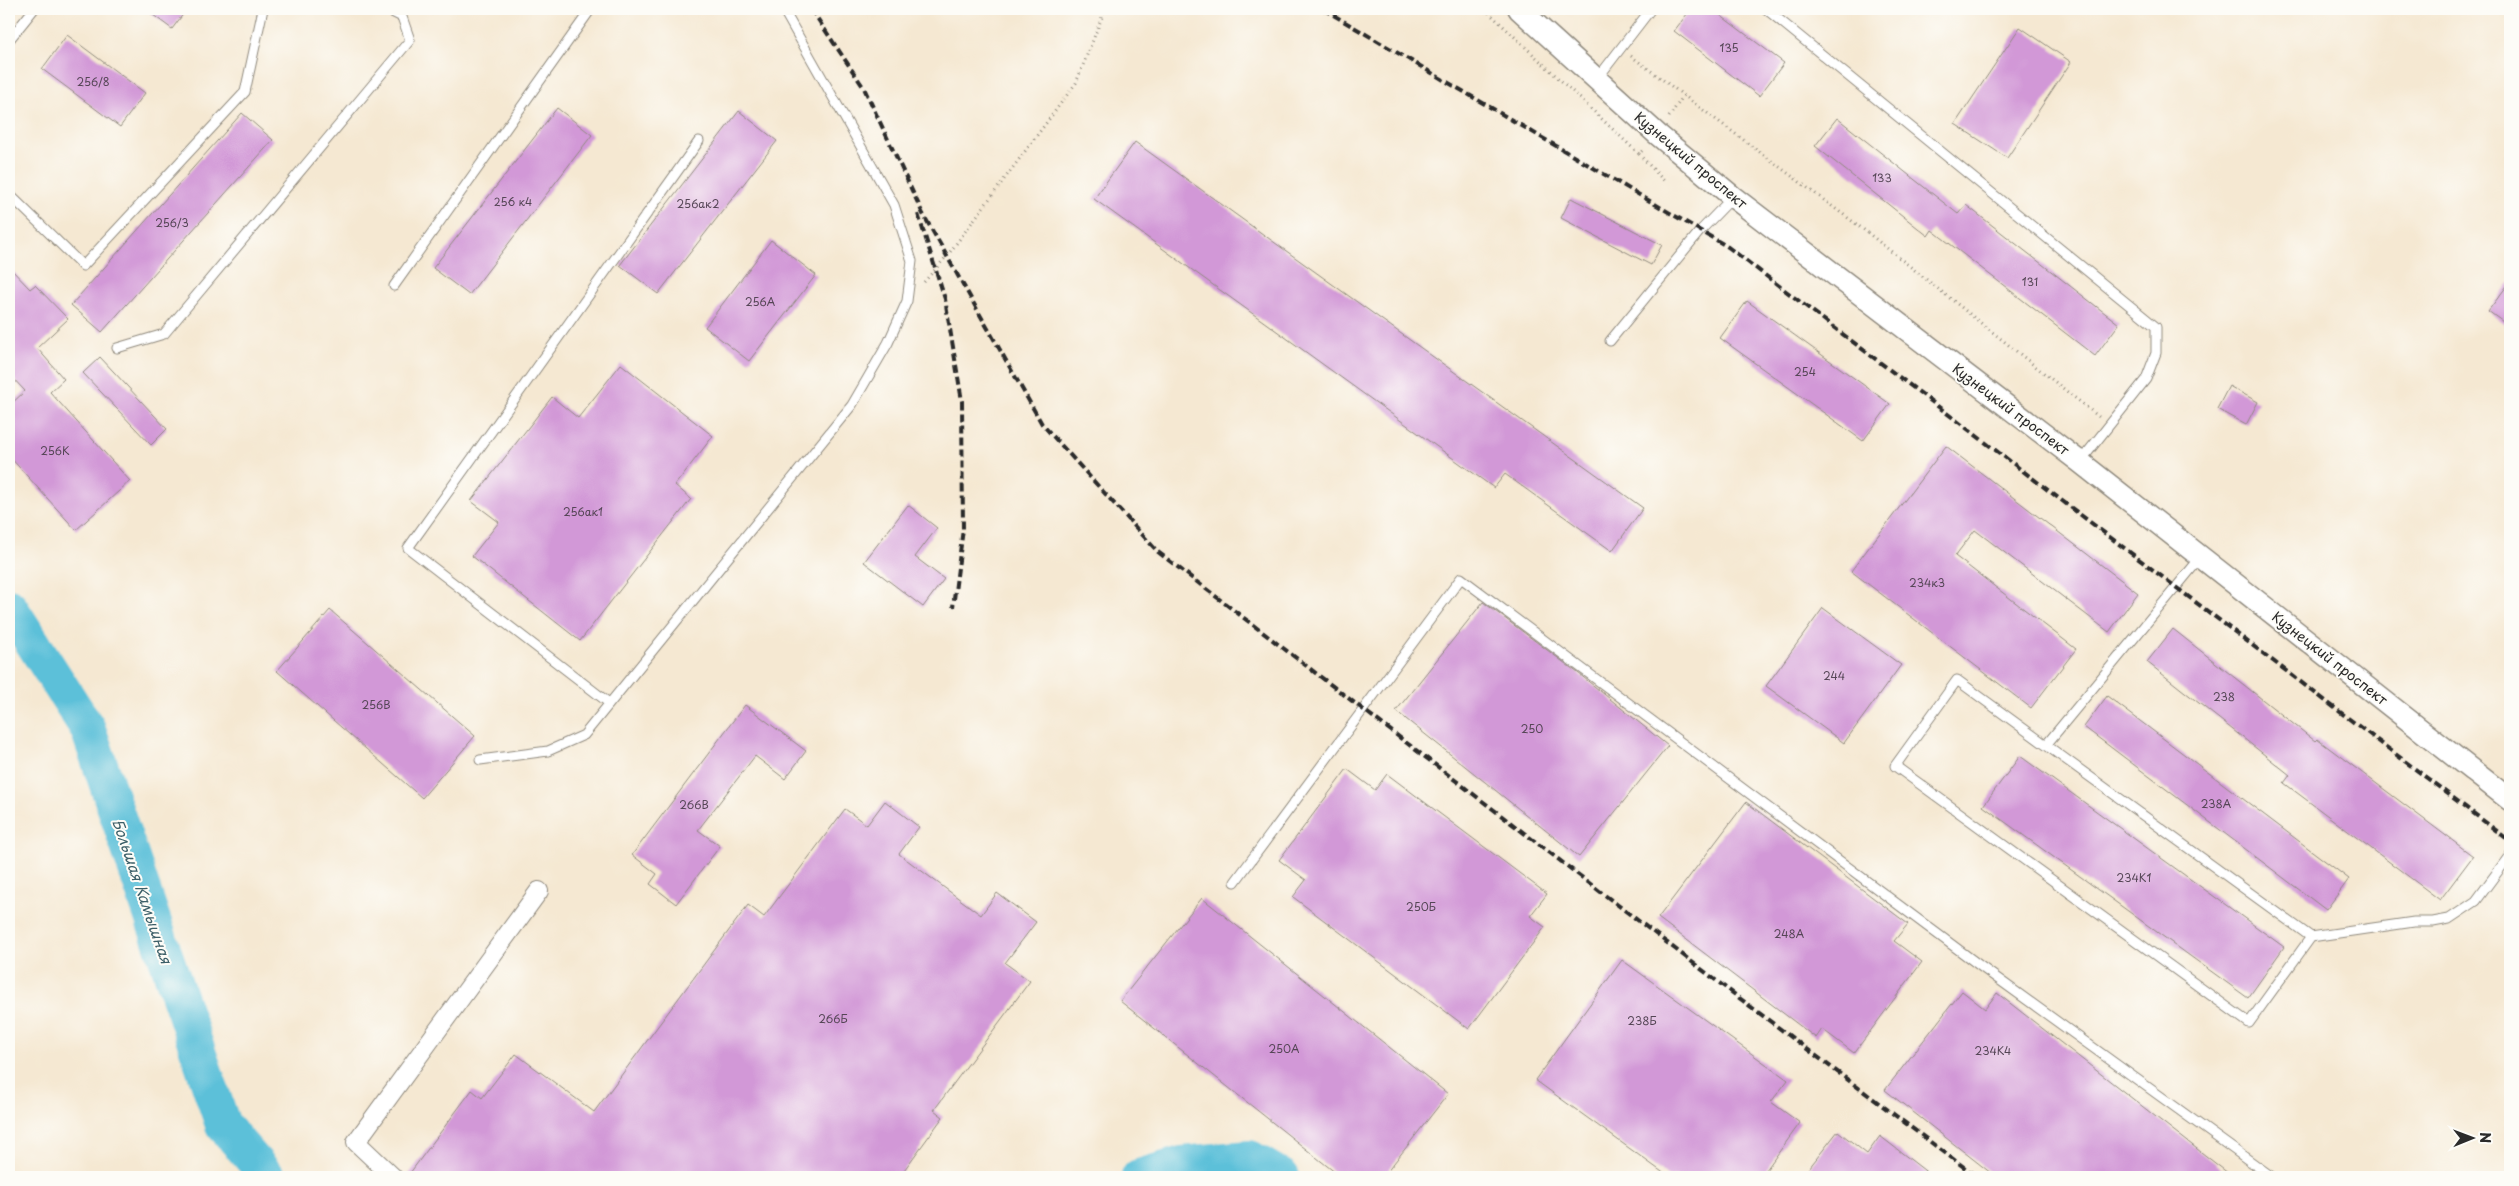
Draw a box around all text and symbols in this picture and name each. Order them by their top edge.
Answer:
house number: 135 [1719,39,1739,56]
house number: 256/8 [76,73,110,90]
street label: Кузнецкий проспект [1630,106,1752,214]
house number: 133 [1872,169,1892,186]
house number: 256 к4 [494,193,532,210]
house number: 256ак2 [677,195,720,212]
house number: 256/3 [155,214,189,231]
house number: 131 [2022,273,2038,290]
house number: 256А [745,293,776,310]
street label: Кузнецкий проспект [1948,358,2074,460]
house number: 254 [1794,363,1816,380]
house number: 256К [40,442,70,459]
house number: 256ак1 [563,503,603,520]
house number: 234к3 [1909,574,1945,591]
street label: Кузнецкий проспект [2268,606,2392,710]
house number: 244 [1823,667,1845,684]
house number: 238 [2213,688,2235,705]
house number: 256В [361,696,391,713]
house number: 250 [1521,720,1543,737]
house number: 238А [2201,795,2232,812]
house number: 266В [679,796,709,813]
water label: Большая Камышная [107,815,179,967]
house number: 234К1 [2117,869,2151,886]
house number: 250Б [1406,898,1436,915]
house number: 248А [1774,925,1805,942]
house number: 266Б [818,1010,848,1027]
house number: 238Б [1627,1012,1657,1029]
house number: 250А [1268,1040,1300,1057]
house number: 234К4 [1975,1042,2011,1059]
north arrow [2446,1114,2496,1164]
text: N [2475,1132,2496,1143]

